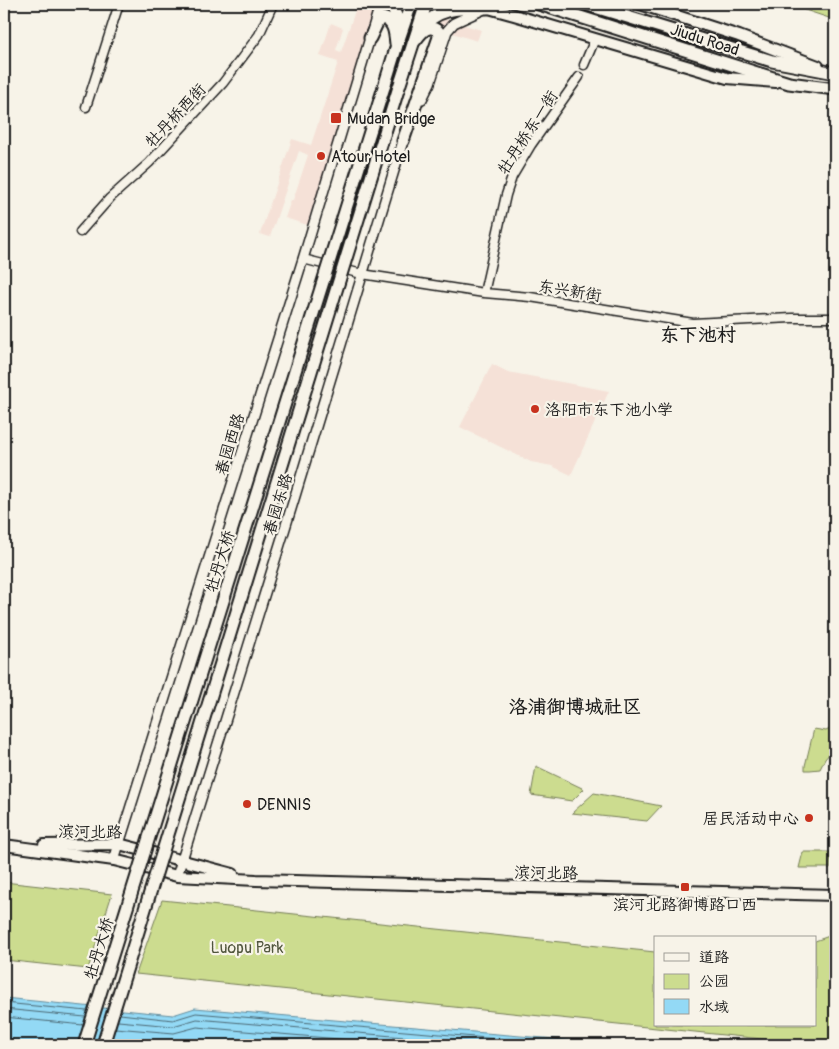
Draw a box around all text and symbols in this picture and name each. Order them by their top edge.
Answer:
street label: Jiudu Road [668,19,742,60]
street label: 牡丹桥西街 [141,80,210,152]
street label: 牡丹桥东一街 [493,87,562,178]
place label: Mudan Bridge [347,109,435,129]
marker: Mudan Bridge [329,111,343,125]
place label: Atour Hotel [331,147,411,167]
marker: Atour Hotel [315,150,327,162]
street label: 东兴新街 [537,276,603,306]
district label: 东下池村 [660,323,736,347]
place label: 洛阳市东下池小学 [545,400,673,420]
marker: 洛阳市东下池小学 [529,403,541,415]
street label: 春园西路 [211,411,249,478]
street label: 春园东路 [259,471,297,538]
street label: 牡丹大桥 [201,528,239,595]
district label: 洛浦御博城社区 [508,695,642,719]
place label: DENNIS [257,795,311,815]
marker: DENNIS [241,798,253,810]
place label: 居民活动中心 [703,809,799,829]
marker: 居民活动中心 [803,812,815,824]
street label: 滨河北路 [58,821,122,843]
street label: 滨河北路 [514,862,578,884]
marker: 滨河北路御博路口西 [679,881,691,893]
place label: 滨河北路御博路口西 [613,895,757,915]
street label: 牡丹大桥 [80,915,118,982]
legend [654,936,816,1026]
park label: Luopu Park [211,938,284,958]
text: 道路 [699,948,729,967]
text: 公园 [699,972,729,991]
text: 水域 [699,998,729,1017]

